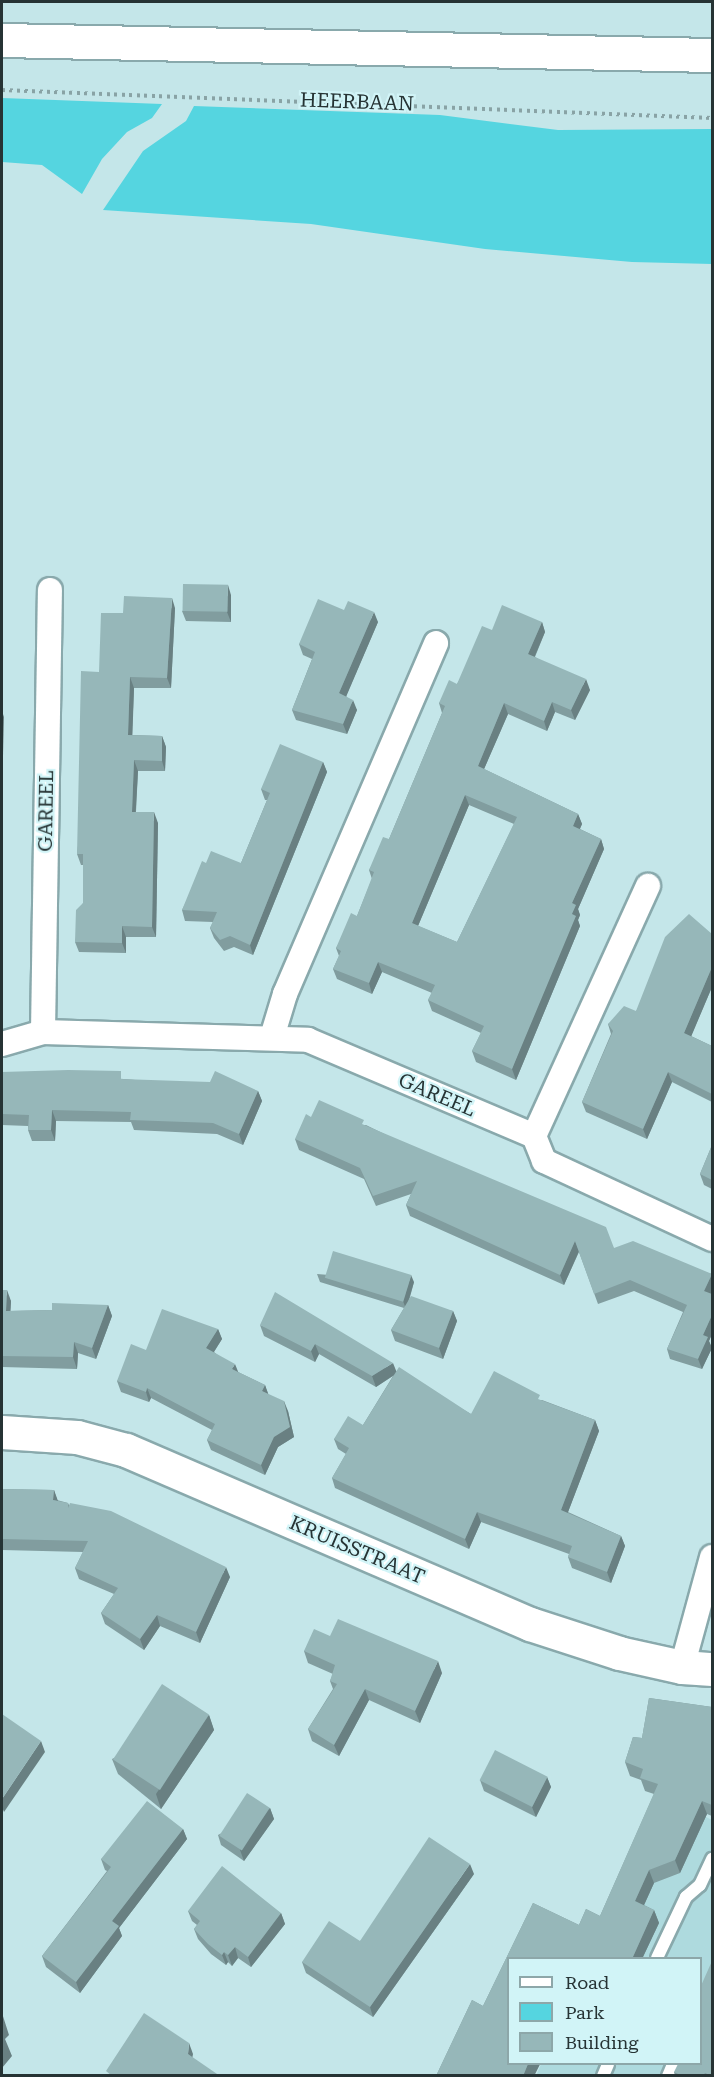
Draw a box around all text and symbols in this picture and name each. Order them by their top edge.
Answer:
street label: HEERBAAN [300,88,414,116]
street label: GAREEL [33,770,59,852]
street label: GAREEL [395,1068,479,1122]
street label: KRUISSTRAAT [286,1511,428,1589]
legend [507,1957,702,2065]
text: Road [565,1972,609,1993]
text: Park [565,2002,605,2023]
text: Building [565,2032,639,2053]

